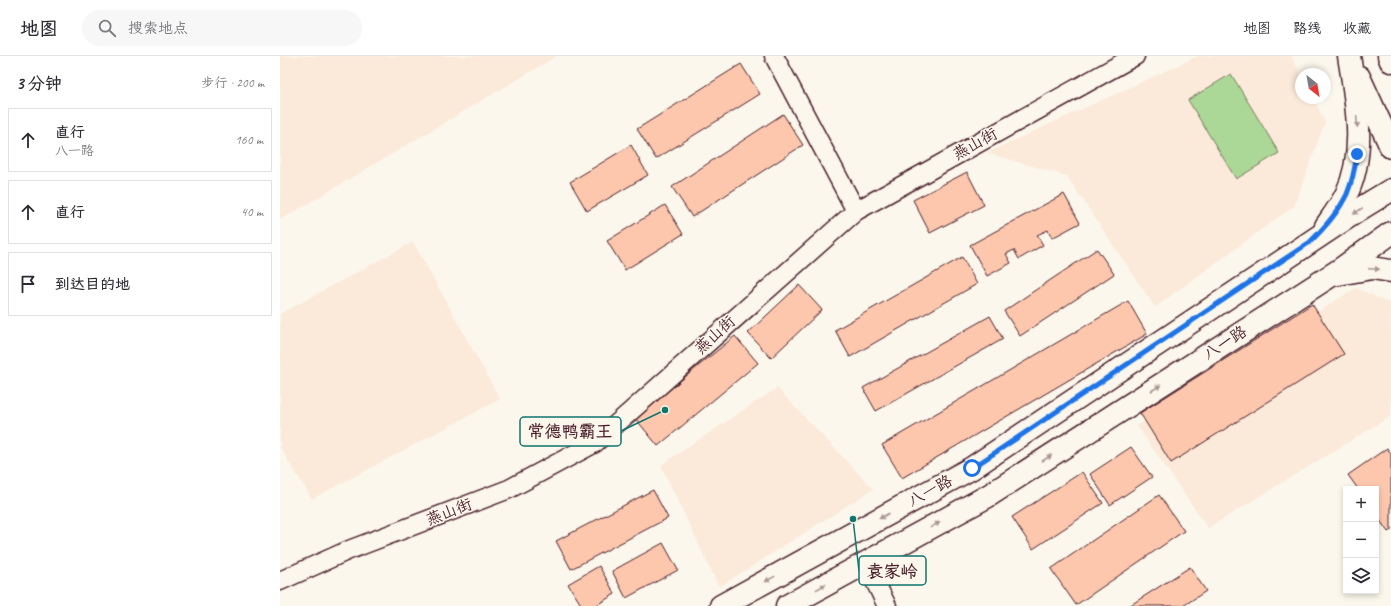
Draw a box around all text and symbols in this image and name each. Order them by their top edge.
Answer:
search box [82,10,362,46]
text: 地图 [20,17,58,41]
icon: search [96,17,118,39]
text: 搜索地点 [128,19,188,38]
text: 地图 [1243,20,1271,37]
text: 路线 [1293,20,1321,37]
text: 收藏 [1343,20,1371,37]
north arrow [1295,68,1331,104]
text: 3 分钟 [16,73,62,94]
text: 步行 · 200 m [201,75,264,91]
one-way arrow [1354,116,1361,128]
text: 直行 [55,123,85,142]
street label: 燕山街 [949,124,1001,164]
icon: ahead [17,129,39,151]
text: 160 m [235,132,263,148]
text: 八一路 [55,143,94,159]
route end [1348,145,1366,163]
icon: ahead [17,201,39,223]
text: 直行 [55,203,85,222]
text: 40 m [241,204,263,220]
one-way arrow [1352,207,1363,214]
one-way arrow [1368,266,1381,272]
icon: arrive [17,273,39,295]
text: 到达目的地 [55,275,130,294]
street label: 燕山街 [690,312,740,358]
street label: 八一路 [1199,322,1251,364]
one-way arrow [1150,384,1162,391]
callout: 常德鸭霸王 [520,417,621,446]
text: 常德鸭霸王 [528,421,613,442]
one-way arrow [1042,454,1052,462]
route start [963,459,981,477]
street label: 八一路 [904,471,956,511]
map controls [1343,486,1379,594]
button: + [1343,486,1379,522]
street label: 燕山街 [423,494,475,530]
one-way arrow [878,513,890,520]
one-way arrow [930,521,941,528]
button: − [1343,522,1379,558]
callout: 袁家岭 [859,556,926,585]
button: layers [1343,558,1379,594]
text: 袁家岭 [867,561,918,582]
one-way arrow [764,576,776,582]
one-way arrow [816,584,827,591]

